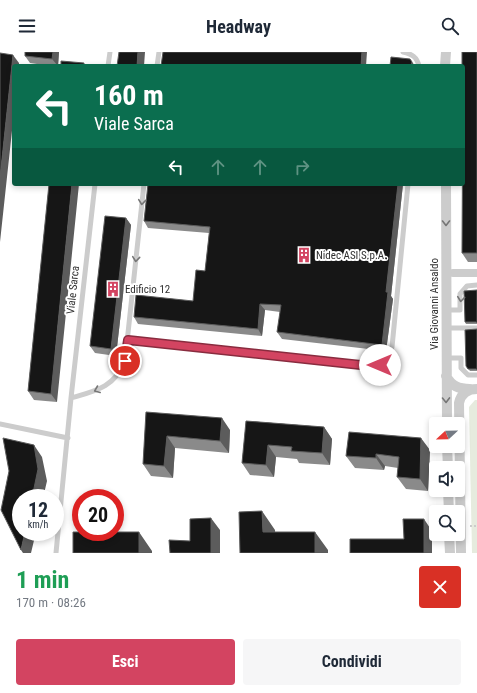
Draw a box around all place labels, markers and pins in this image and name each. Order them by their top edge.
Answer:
building icon: Nidec ASI S.p.A. [295,246,313,264]
place label: Nidec ASI S.p.A. [316,249,387,262]
building icon: Edificio 12 [104,280,122,298]
place label: Edificio 12 [125,283,170,296]
pin [108,344,142,378]

